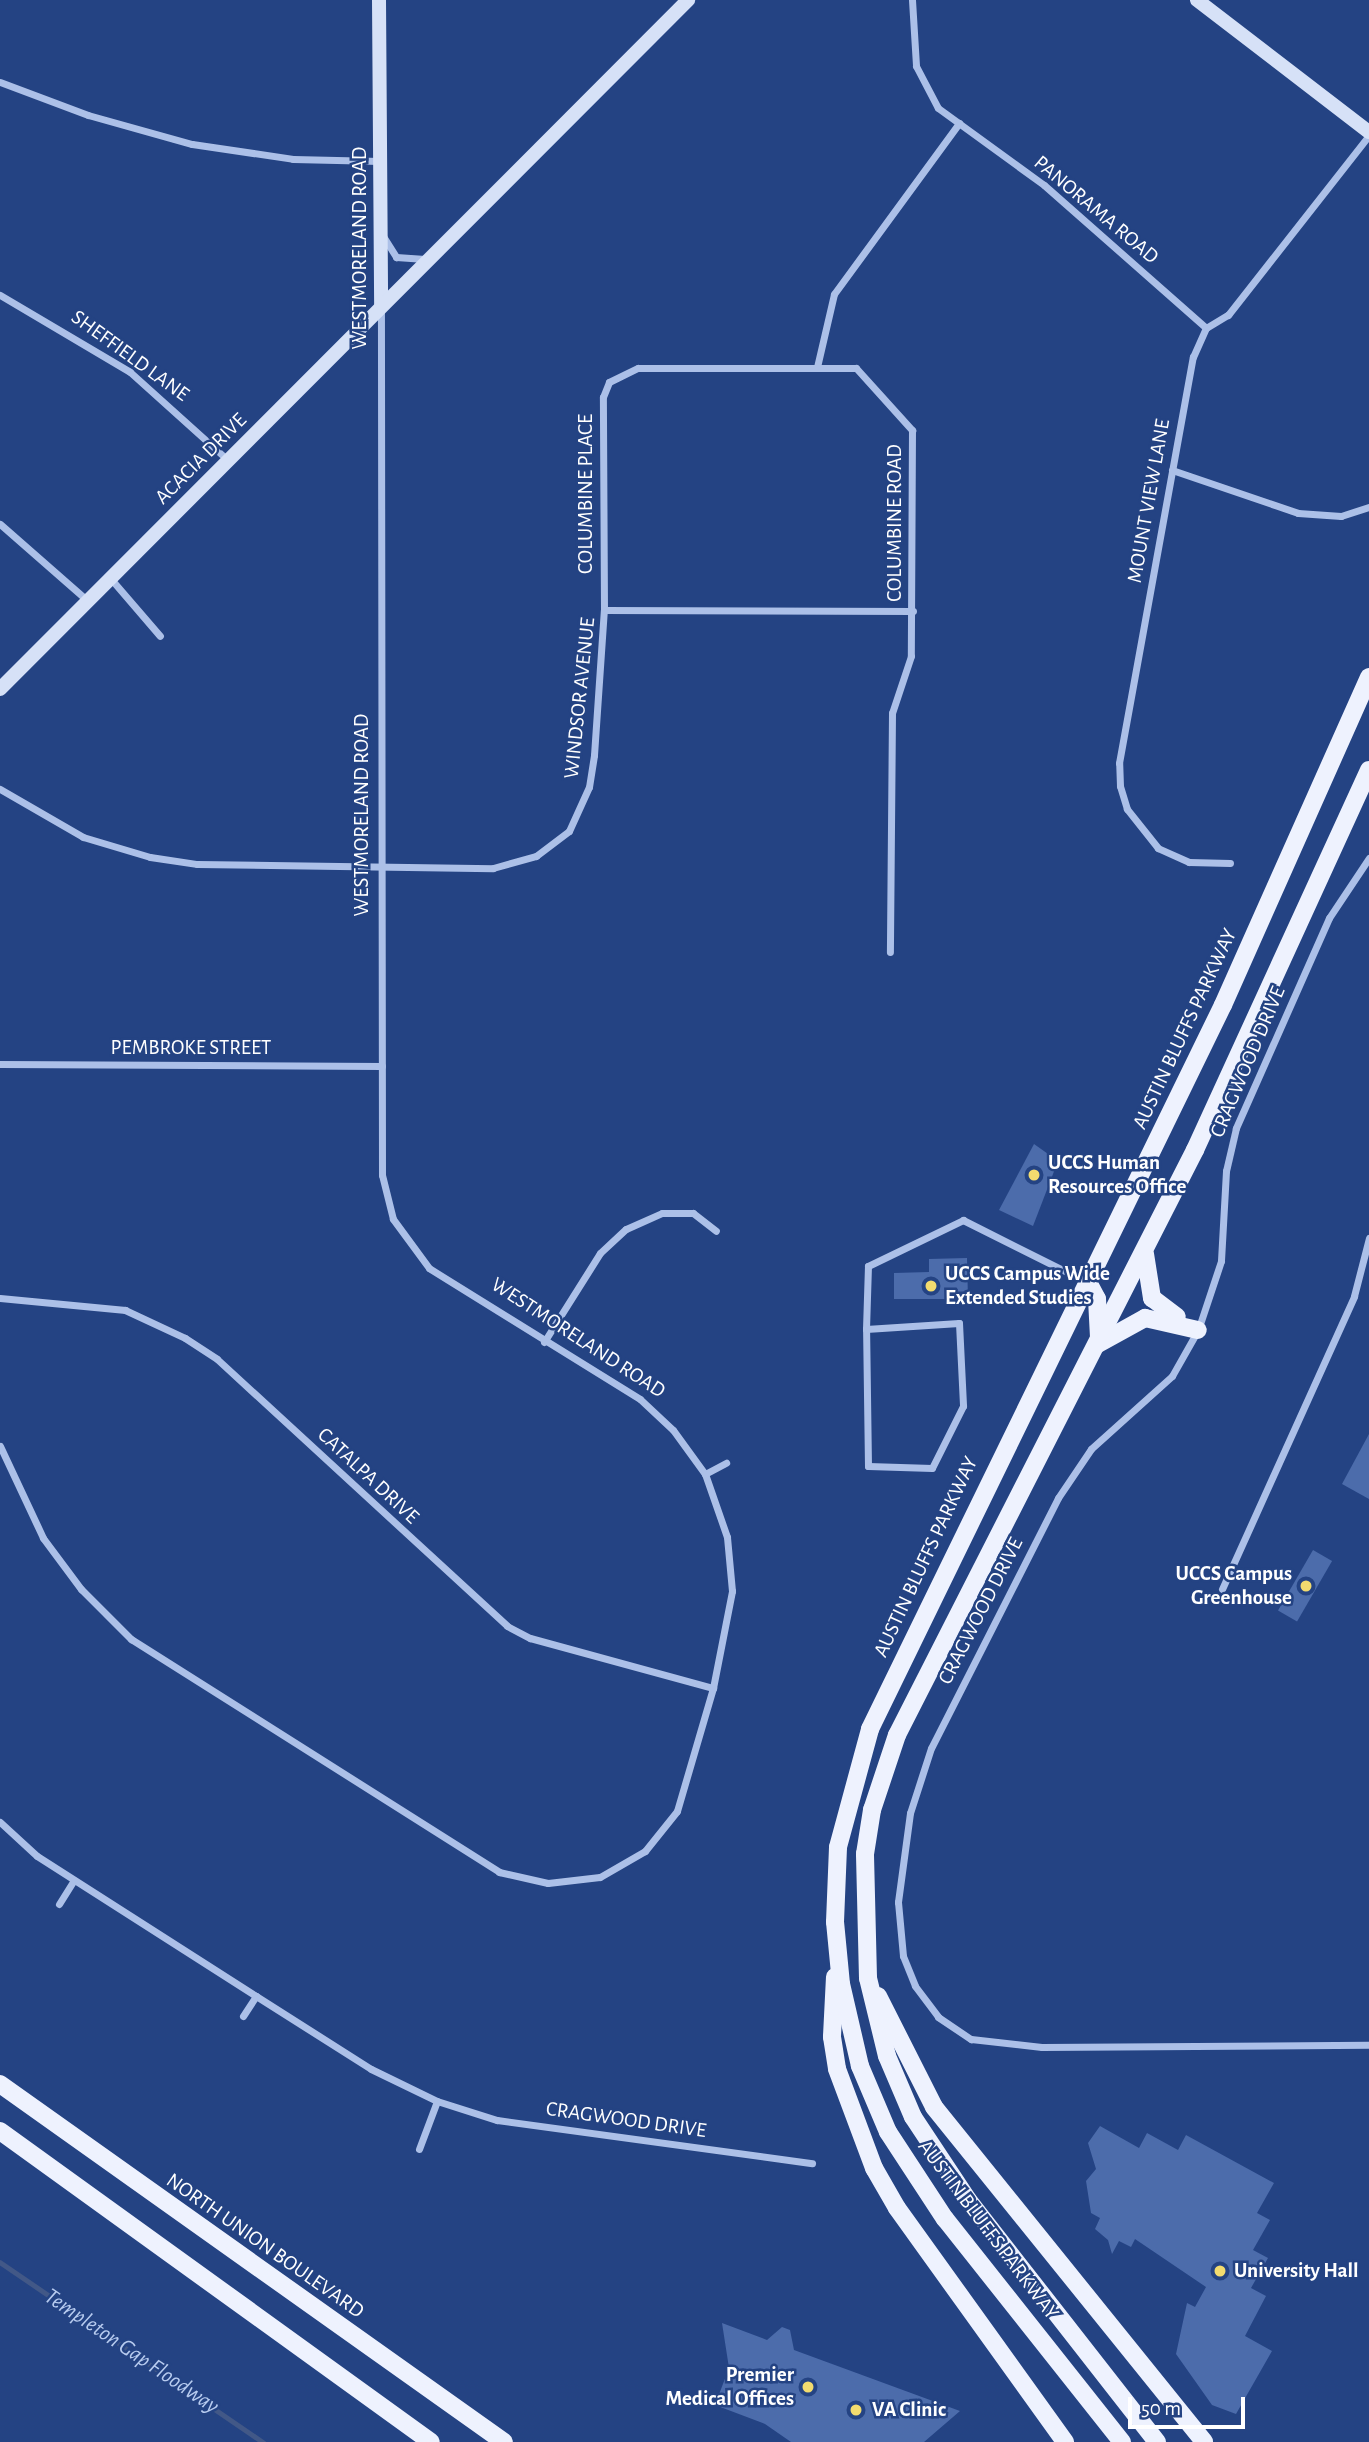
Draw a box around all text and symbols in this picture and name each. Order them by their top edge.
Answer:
street label: WESTMORELAND ROAD [347,147,373,349]
street label: PANORAMA ROAD [1028,150,1164,270]
street label: SHEFFIELD LANE [66,305,194,407]
street label: ACACIA DRIVE [150,408,252,510]
street label: COLUMBINE PLACE [573,414,599,574]
street label: MOUNT VIEW LANE [1122,417,1176,585]
street label: COLUMBINE ROAD [882,444,908,602]
street label: WINDSOR AVENUE [559,616,601,780]
street label: WESTMORELAND ROAD [349,714,375,916]
street label: AUSTIN BLUFFS PARKWAY [1127,925,1243,1133]
street label: CRAGWOOD DRIVE [1205,983,1291,1141]
street label: PEMBROKE STREET [111,1035,271,1061]
place label: UCCS Human Resources Office [1048,1150,1186,1200]
marker: UCCS Human Resources Office [1026,1167,1042,1183]
place label: UCCS Campus Wide Extended Studies [945,1261,1110,1311]
street label: WESTMORELAND ROAD [486,1272,670,1404]
marker: UCCS Campus Wide Extended Studies [923,1278,939,1294]
street label: CATALPA DRIVE [312,1423,424,1529]
street label: AUSTIN BLUFFS PARKWAY [868,1453,984,1661]
street label: CRAGWOOD DRIVE [933,1533,1029,1689]
place label: UCCS Campus Greenhouse [1176,1561,1292,1611]
marker: UCCS Campus Greenhouse [1298,1578,1314,1594]
street label: CRAGWOOD DRIVE [544,2096,708,2144]
street label: AUSTIN BLUFFS PARKWAY [912,2135,1064,2325]
street label: NORTH UNION BOULEVARD [161,2168,369,2324]
place label: University Hall [1234,2258,1359,2284]
marker: University Hall [1212,2263,1228,2279]
water label: Templeton Gap Floodway [38,2283,224,2421]
place label: Premier Medical Offices [666,2362,794,2412]
marker: Premier Medical Offices [800,2379,816,2395]
scale bar [1131,2382,1248,2426]
place label: VA Clinic [872,2397,946,2423]
text: 50 m [1141,2398,1181,2419]
marker: VA Clinic [846,2400,866,2420]

